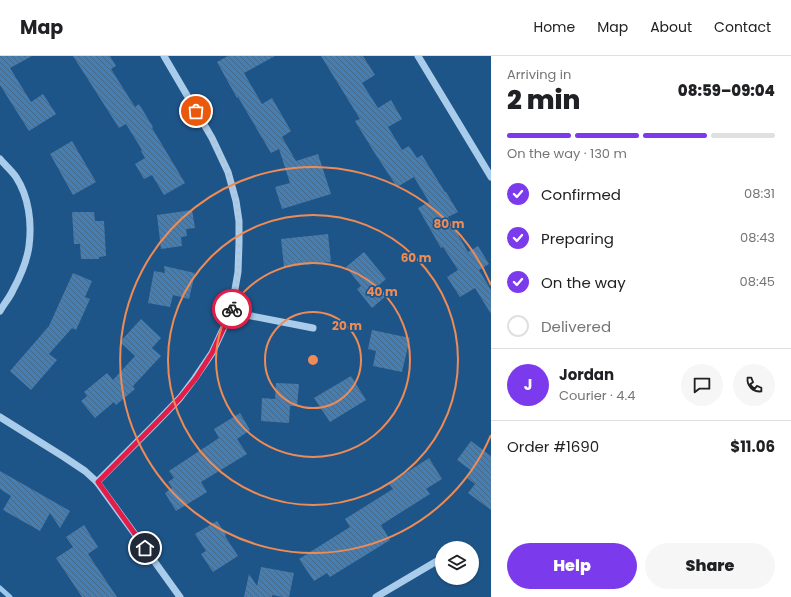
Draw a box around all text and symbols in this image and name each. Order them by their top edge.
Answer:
text: Map [20,14,63,41]
text: Home [533,17,575,37]
text: Map [597,17,628,37]
text: About [650,17,692,37]
text: Contact [714,17,771,37]
text: Arriving in [507,65,571,84]
text: 08:59–09:04 [678,80,775,101]
text: 2 min [507,82,580,118]
pin [179,94,213,128]
icon: bag [185,100,207,122]
text: On the way · 130 m [507,144,627,163]
icon: check [507,183,529,205]
text: Confirmed [541,184,621,205]
text: 08:31 [744,184,775,203]
text: 80 m [434,215,465,232]
icon: check [507,227,529,249]
text: Preparing [541,228,614,249]
text: 08:43 [740,228,775,247]
text: 60 m [401,249,432,266]
icon: check [507,271,529,293]
text: On the way [541,272,626,293]
text: 08:45 [740,272,775,291]
text: 40 m [366,283,398,300]
courier [212,289,252,329]
icon: bike [221,298,243,320]
text: Delivered [541,316,611,337]
text: 20 m [332,317,362,334]
centre of rings [306,353,320,367]
text: Jordan [559,364,614,385]
button: chat [681,364,723,406]
button: phone [733,364,775,406]
text: J [524,374,532,395]
text: Courier · 4.4 [559,386,635,405]
text: Order #1690 [507,436,599,457]
text: $11.06 [730,436,775,457]
pin [128,531,162,565]
icon: home [134,537,156,559]
map controls [435,541,479,585]
button: layers [435,541,479,585]
button: Help [507,543,637,589]
button: Share [645,543,775,589]

